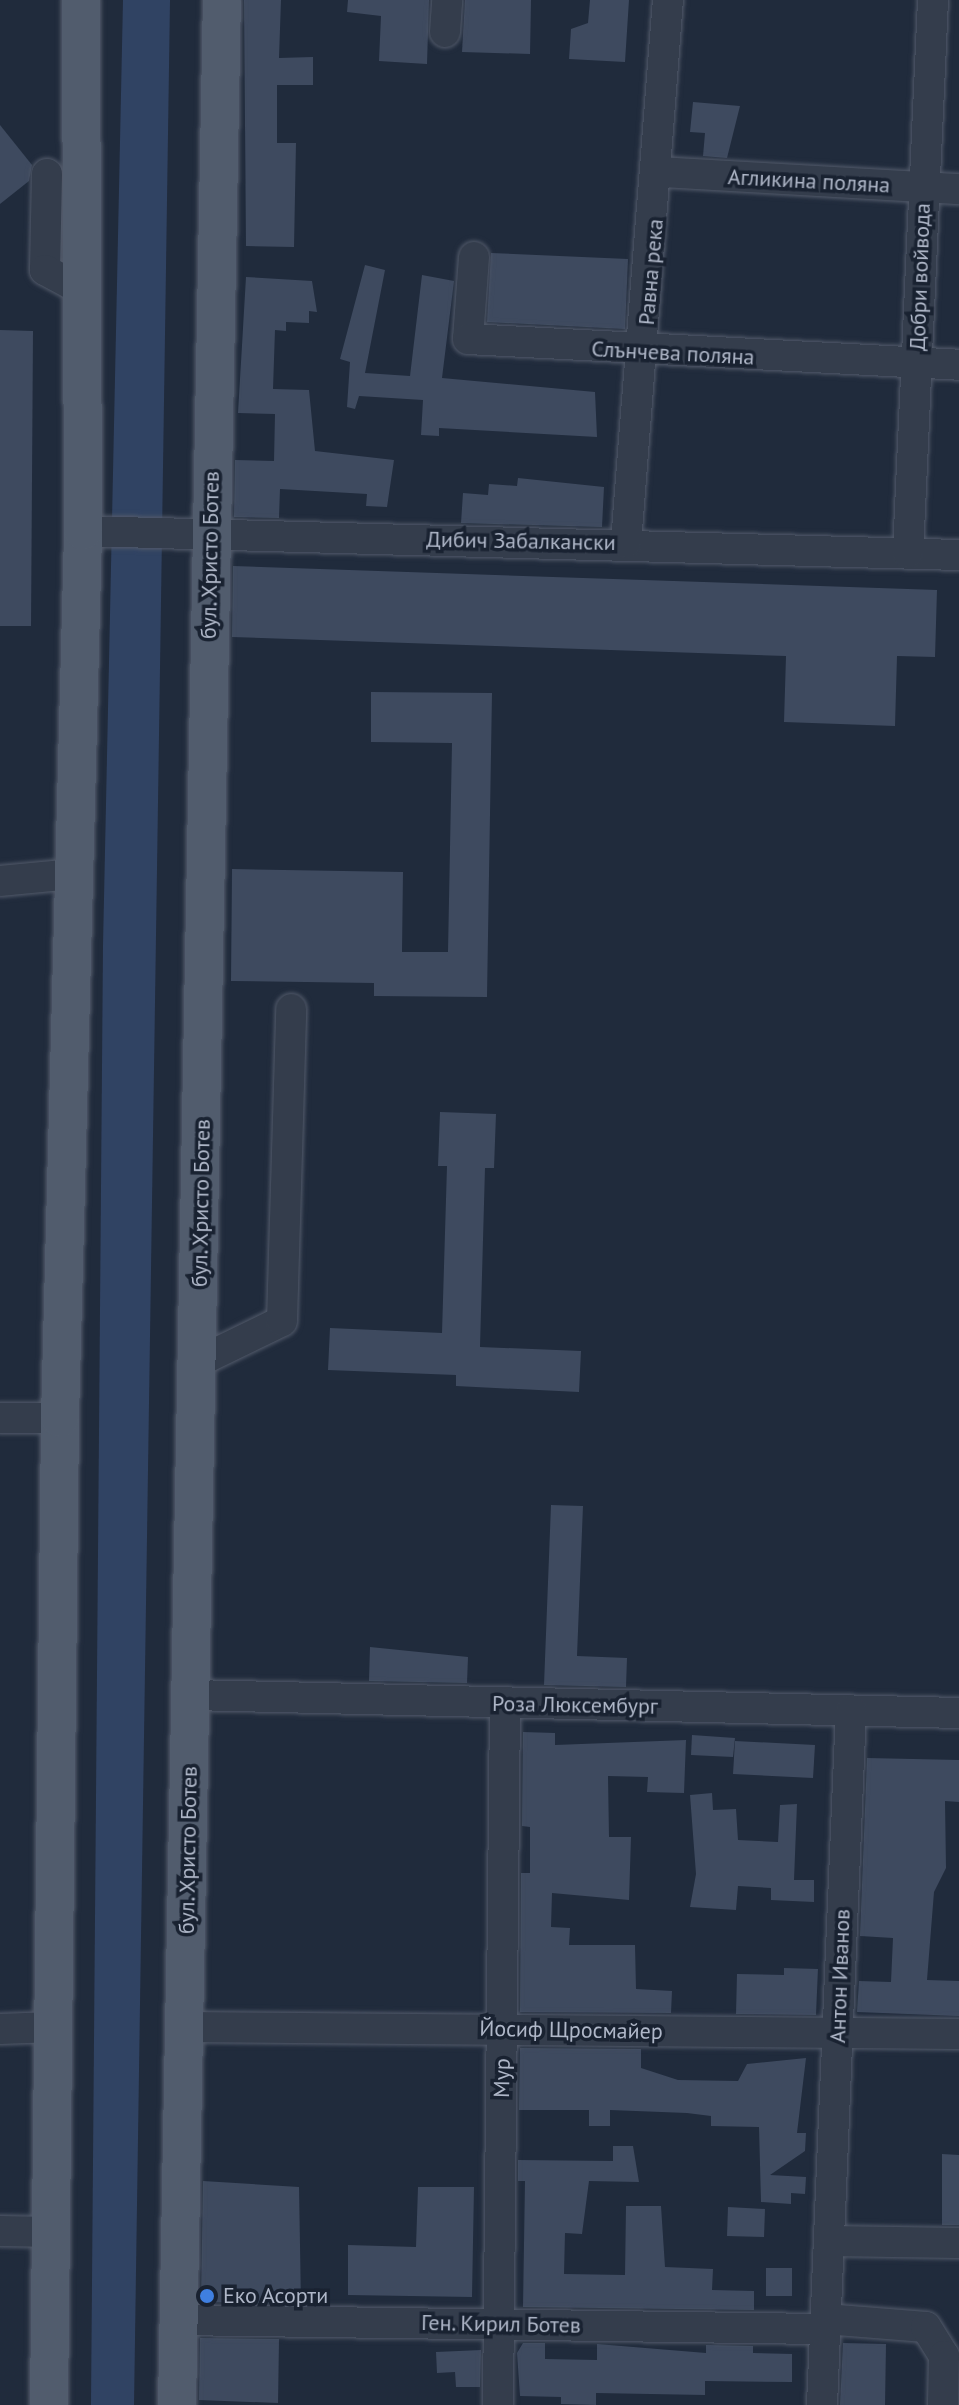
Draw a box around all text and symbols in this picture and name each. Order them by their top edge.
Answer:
street label: Агликина поляна [727,164,891,198]
street label: Добри войвода [904,203,936,351]
street label: Равна река [633,218,669,326]
street label: Слънчева поляна [591,336,755,370]
street label: бул. Христо Ботев [195,470,225,640]
street label: Дибич Забалкански [426,526,616,556]
street label: бул. Христо Ботев [186,1118,216,1288]
street label: Роза Люксембург [492,1690,658,1720]
street label: бул. Христо Ботев [173,1765,203,1935]
street label: Антон Иванов [824,1908,856,2044]
street label: Йосиф Щросмайер [479,2015,663,2045]
street label: Мур [488,2058,516,2098]
place label: Еко Асорти [223,2283,329,2309]
marker: Еко Асорти [198,2287,216,2305]
street label: Ген. Кирил Ботев [420,2309,582,2339]

